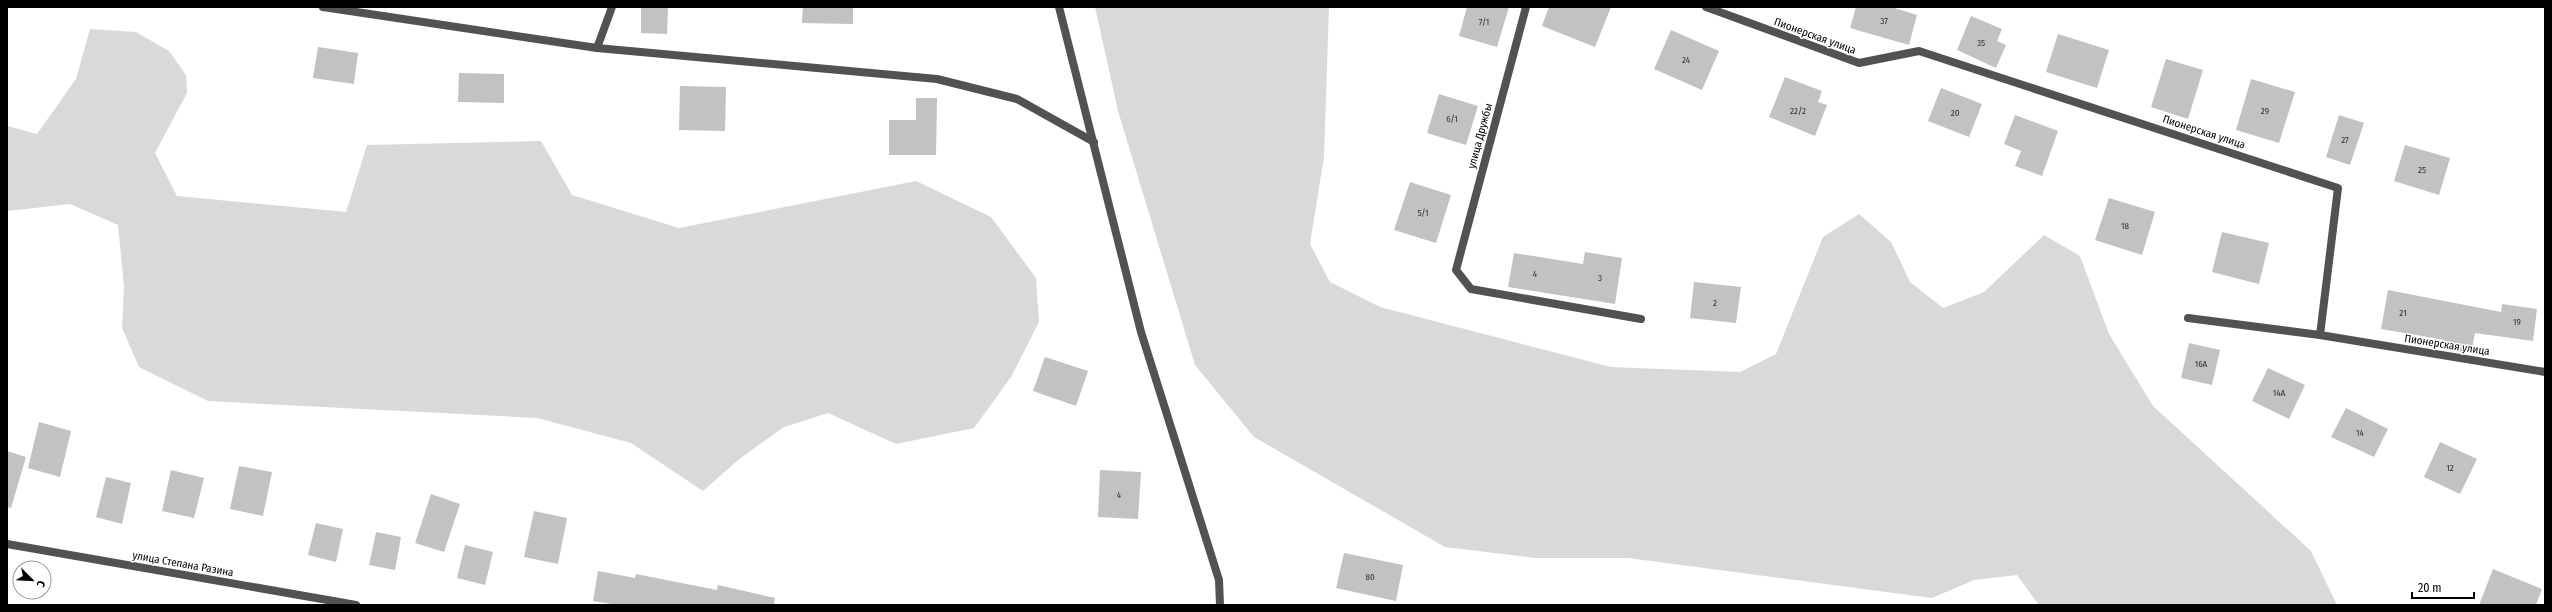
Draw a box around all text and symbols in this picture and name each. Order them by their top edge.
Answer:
street label: Пионерская улица [1772,15,1858,57]
house number: 37 [1880,16,1888,26]
house number: 7/1 [1479,17,1489,27]
house number: 35 [1977,38,1985,48]
house number: 24 [1682,55,1691,65]
street label: улица Дружбы [1465,102,1495,170]
house number: 22/2 [1790,106,1806,116]
house number: 29 [2261,106,2269,116]
house number: 20 [1951,108,1960,118]
street label: Пионерская улица [2161,113,2247,151]
house number: 6/1 [1446,114,1458,124]
house number: 27 [2341,135,2349,145]
house number: 25 [2418,165,2426,175]
house number: 5/1 [1417,208,1429,218]
house number: 18 [2121,221,2130,231]
house number: 4 [1533,269,1538,279]
house number: 3 [1598,273,1602,283]
house number: 2 [1713,298,1717,308]
house number: 21 [2399,308,2407,318]
house number: 19 [2513,317,2521,327]
street label: Пионерская улица [2403,332,2491,358]
house number: 16А [2195,359,2208,369]
house number: 14A [2273,388,2286,398]
house number: 14 [2356,428,2365,438]
house number: 12 [2446,463,2454,473]
house number: 4 [1117,490,1122,500]
street label: улица Степана Разина [131,549,235,579]
north arrow [12,560,52,600]
house number: 80 [1365,572,1375,582]
scale bar [2412,574,2474,600]
text: С [33,579,48,589]
text: 20 m [2418,581,2442,595]

